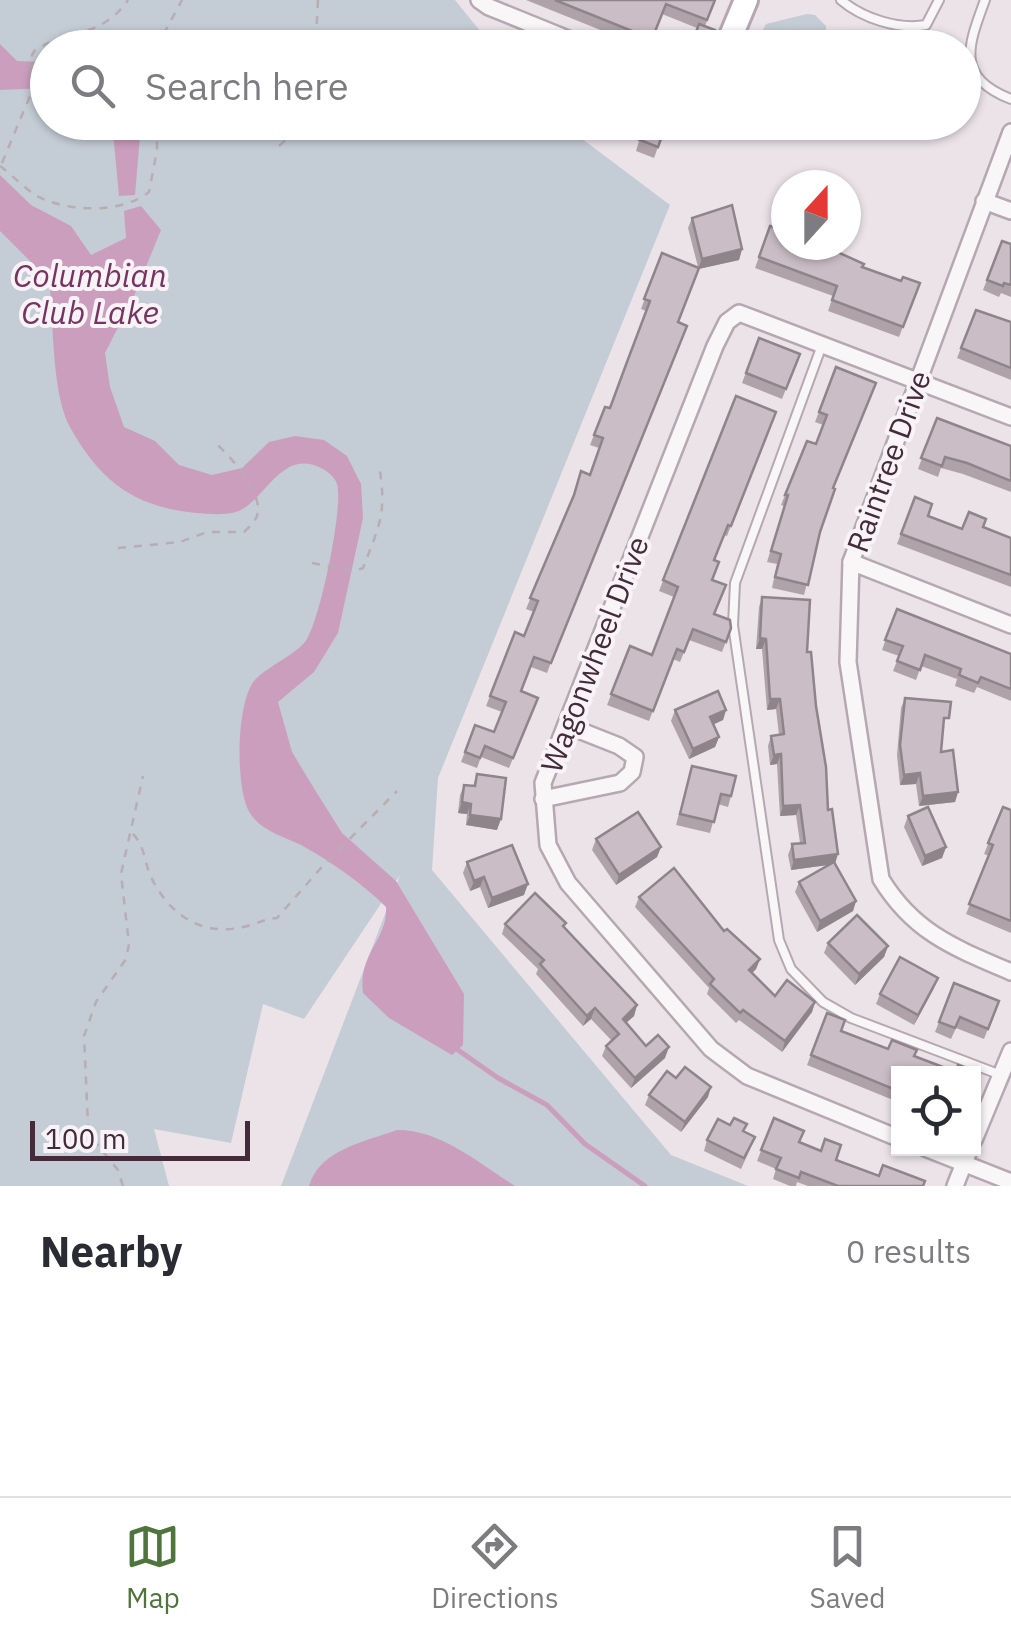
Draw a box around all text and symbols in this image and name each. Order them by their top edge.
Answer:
search box [30,30,981,140]
icon: search [65,58,120,113]
text: Search here [145,61,349,110]
north arrow [771,170,861,260]
water label: Columbian Club Lake [13,254,167,333]
street label: Raintree Drive [837,365,939,557]
street label: Wagonwheel Drive [531,530,657,778]
map controls [891,1066,981,1156]
button: locate [891,1066,981,1156]
scale bar [30,1116,250,1160]
text: 100 m [45,1120,126,1157]
text: Nearby [40,1224,182,1279]
text: 0 results [846,1230,971,1272]
tab: Map [125,1519,180,1616]
tab: Directions [431,1519,559,1616]
tab: Saved [809,1519,886,1616]

